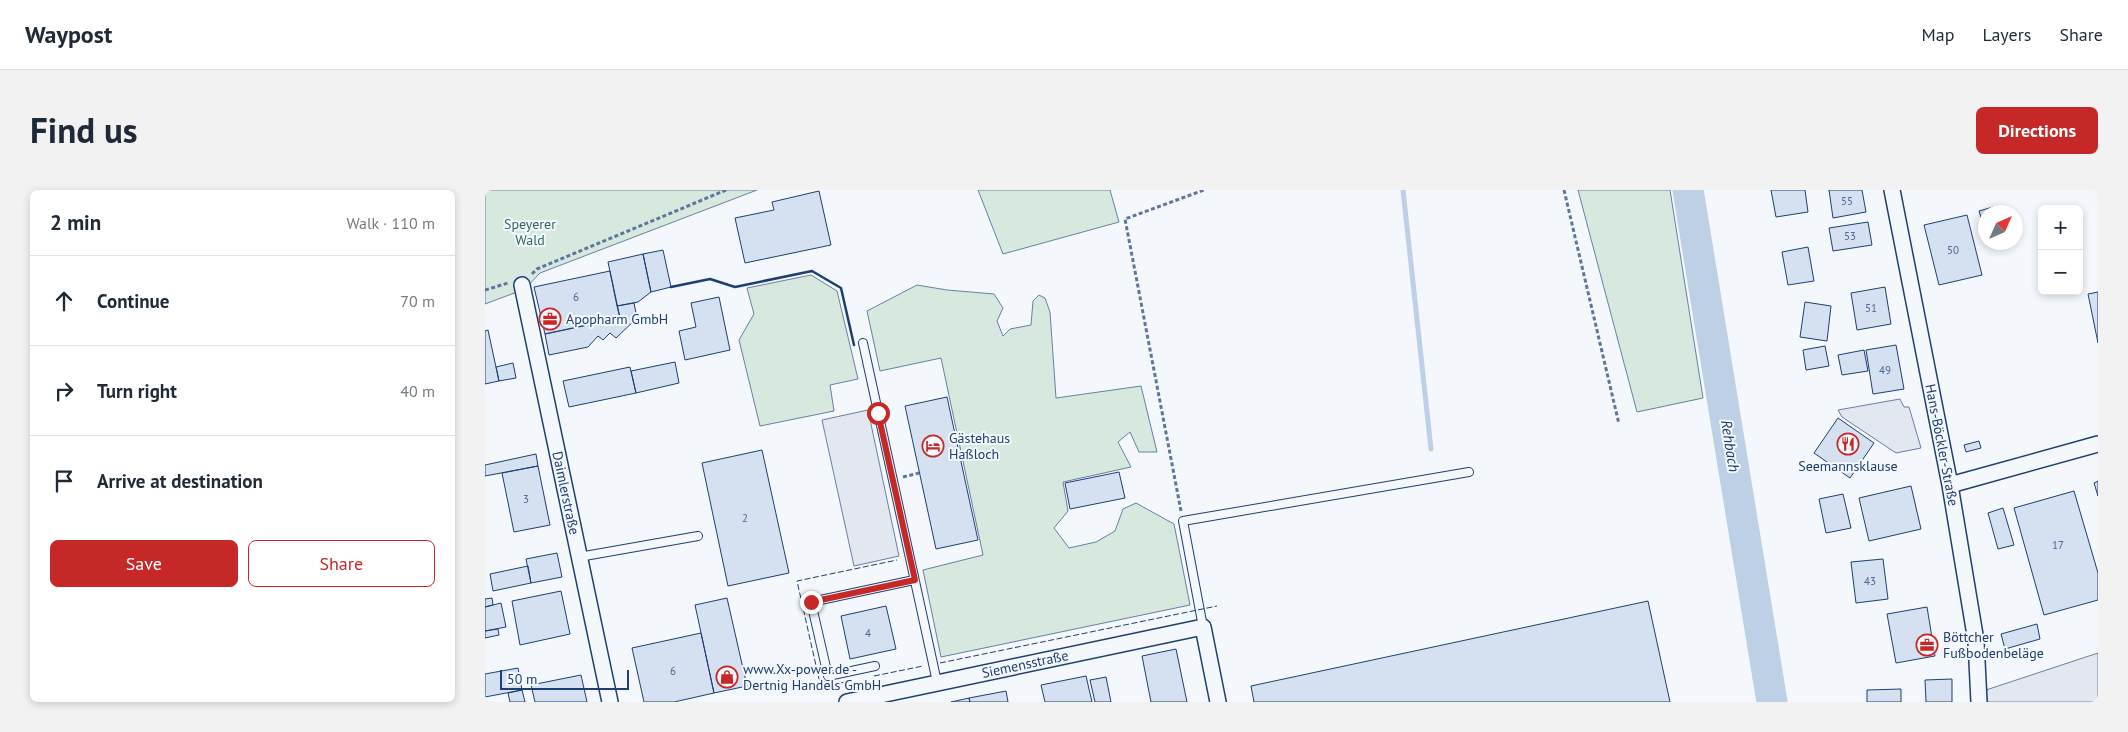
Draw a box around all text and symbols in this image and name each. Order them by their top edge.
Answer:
text: Waypost [25,19,112,50]
text: Map [1922,23,1954,46]
text: Layers [1982,23,2031,46]
text: Share [2059,23,2103,46]
text: Find us [30,107,138,153]
button: Directions [1976,107,2098,154]
house number: 55 [1841,194,1853,208]
north arrow [1978,205,2023,250]
map controls [2038,205,2083,295]
button: + [2038,205,2083,250]
text: 2 min [50,209,101,236]
text: Walk · 110 m [346,213,435,233]
park label: Speyerer Wald [504,215,556,249]
house number: 53 [1844,229,1856,243]
house number: 50 [1947,243,1959,257]
button: − [2038,250,2083,295]
icon: ahead [50,287,78,315]
text: Continue [97,289,169,313]
house number: 6 [573,290,579,304]
text: 70 m [400,291,435,311]
house number: 51 [1865,301,1877,315]
office icon: Apopharm GmbH [538,307,562,331]
place label: Apopharm GmbH [566,310,668,328]
house number: 49 [1879,363,1891,377]
icon: right [50,377,78,405]
text: Turn right [97,379,177,403]
text: 40 m [400,381,435,401]
street label: Hans-Böckler-Straße [1921,382,1963,508]
route start [867,402,890,425]
water label: Rehbach [1717,419,1744,473]
place label: Gästehaus Haßloch [949,429,1010,463]
restaurant icon: Seemannsklause [1836,432,1860,456]
hotel icon: Gästehaus Haßloch [921,434,945,458]
street label: Daimlerstraße [548,450,584,536]
place label: Seemannsklause [1798,457,1898,475]
icon: arrive [50,467,78,495]
text: Arrive at destination [97,469,263,493]
house number: 3 [523,492,529,506]
house number: 2 [742,511,748,525]
house number: 17 [2052,538,2064,552]
button: Save [50,540,238,587]
button: Share [248,540,435,587]
house number: 43 [1864,574,1876,588]
route end [800,591,823,614]
house number: 4 [865,626,871,640]
place label: Böttcher Fußbodenbeläge [1943,628,2044,662]
office icon: Böttcher Fußbodenbeläge [1915,633,1939,657]
street label: Siemensstraße [980,646,1070,682]
place label: www.Xx-power.de - Dertnig Handels GmbH [743,660,881,694]
house number: 6 [670,664,676,678]
shop icon: www.Xx-power.de - Dertnig Handels GmbH [715,665,739,689]
scale bar [500,667,629,690]
text: 50 m [507,670,537,688]

